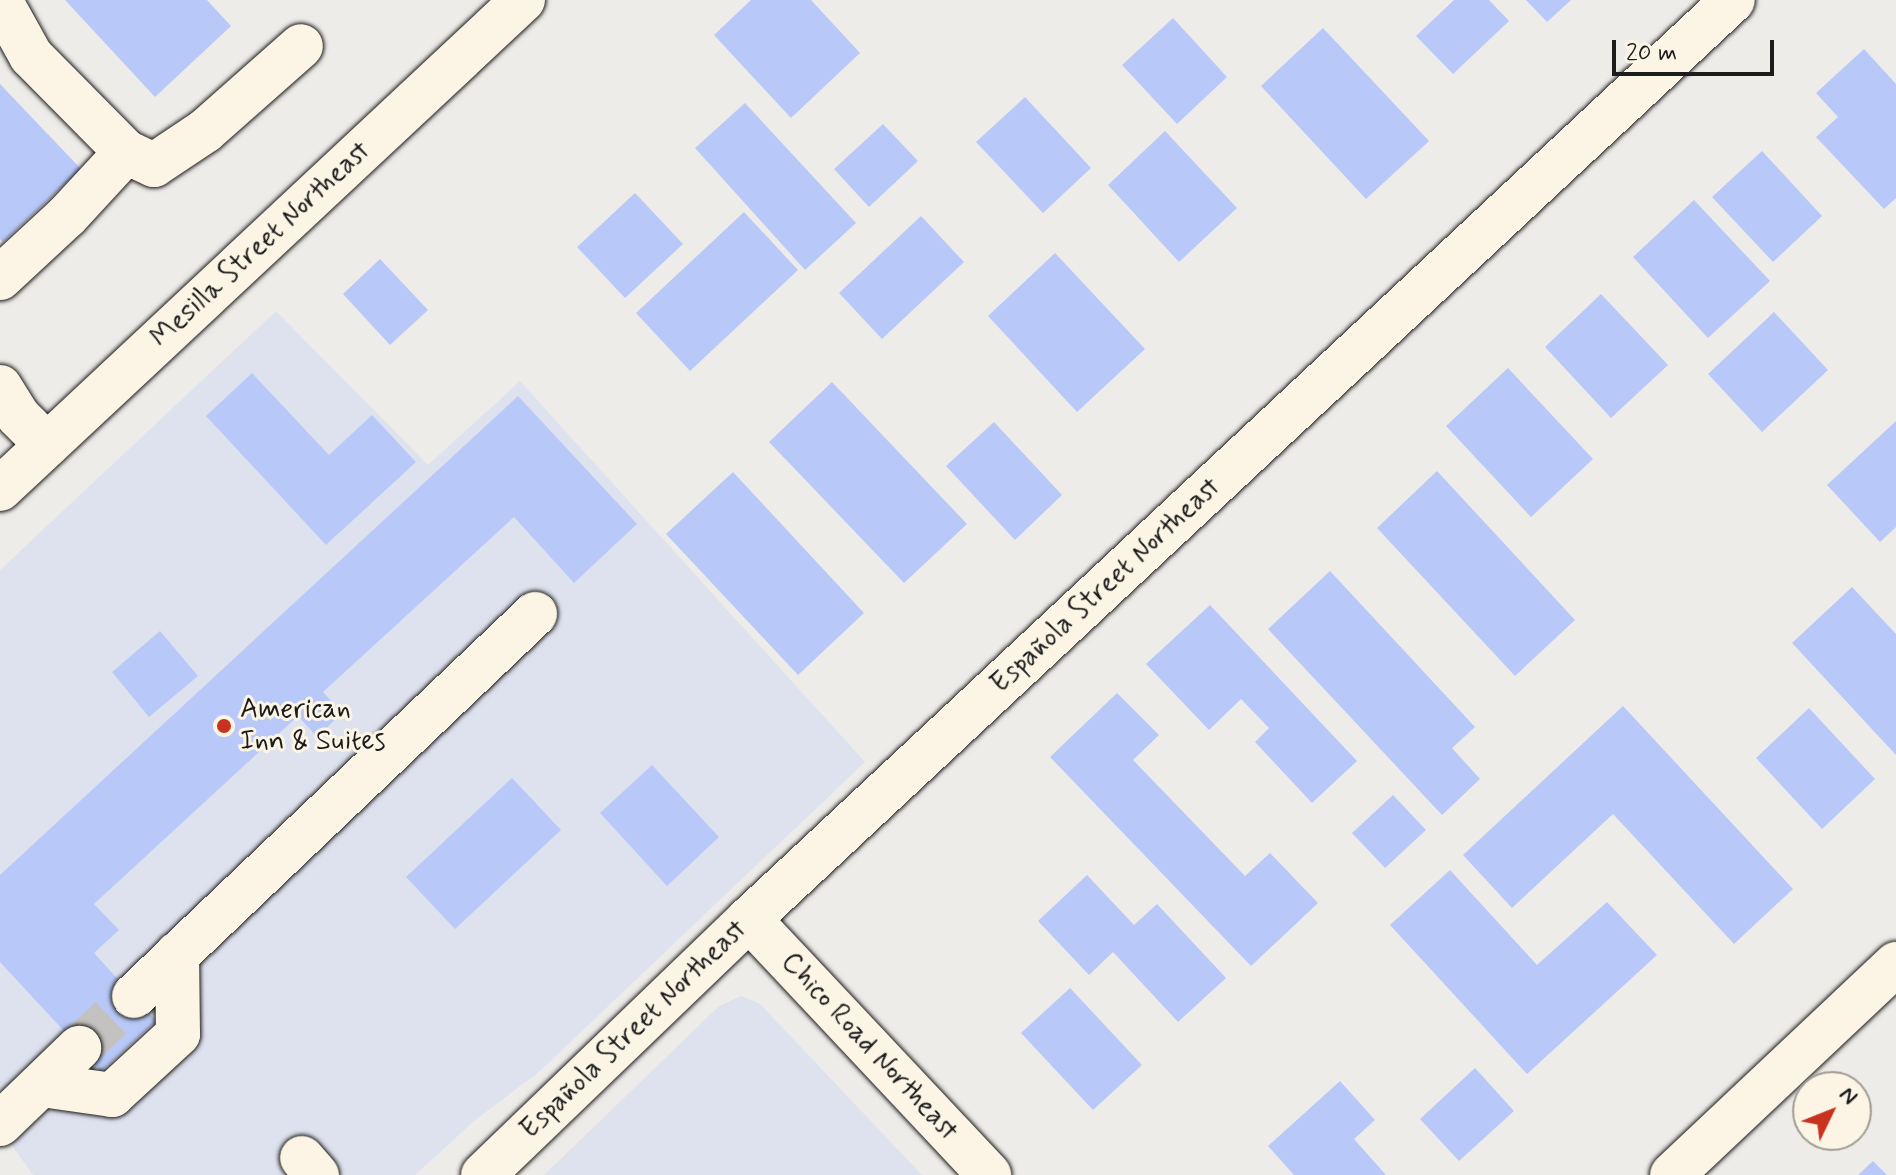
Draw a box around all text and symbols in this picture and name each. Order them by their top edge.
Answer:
scale bar [1616,24,1778,74]
text: 20 m [1626,38,1677,69]
street label: Mesilla Street Northeast [142,133,380,357]
street label: Española Street Northeast [982,469,1230,703]
place label: American Inn & Suites [240,693,385,759]
marker: American Inn & Suites [215,717,233,735]
street label: Española Street Northeast [512,911,756,1149]
street label: Chico Road Northeast [773,946,965,1148]
north arrow [1792,1071,1872,1151]
text: N [1833,1081,1863,1111]

